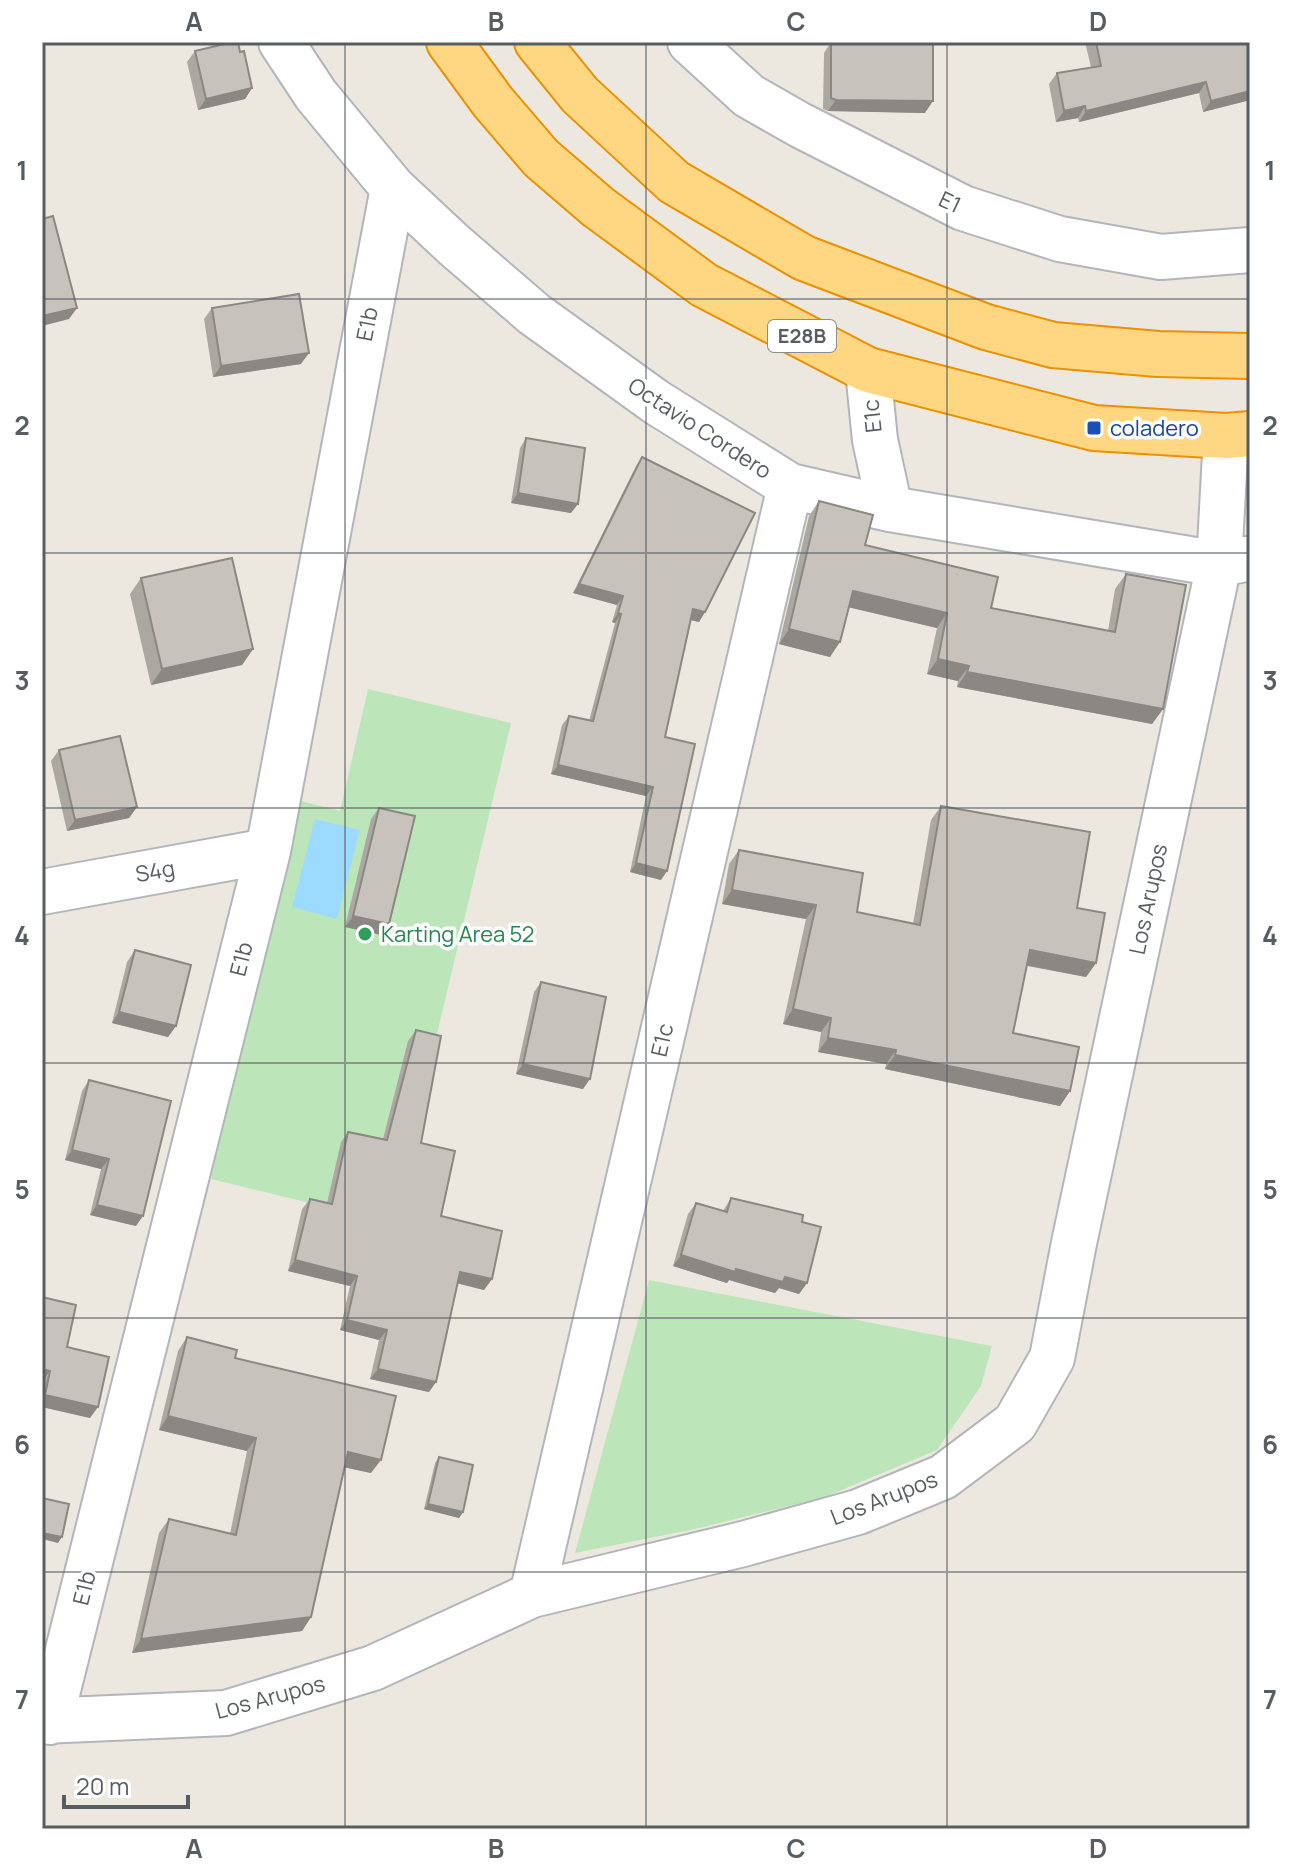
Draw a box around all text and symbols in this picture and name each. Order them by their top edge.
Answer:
text: A [185,3,203,39]
text: B [488,3,504,39]
text: C [786,3,806,39]
text: D [1089,3,1107,39]
text: 1 [16,152,28,188]
text: 1 [1264,152,1276,188]
street label: E1 [934,184,966,220]
street label: E1b [349,304,385,344]
road number: E28B [768,320,836,352]
street label: Octavio Cordero [622,370,778,486]
street label: E1c [855,398,889,434]
text: 2 [14,407,30,443]
text: 2 [1262,407,1278,443]
place label: coladero [1110,413,1199,443]
marker: coladero [1085,419,1103,437]
text: 3 [14,662,30,698]
text: 3 [1262,662,1278,698]
street label: Los Arupos [1122,841,1174,957]
street label: S4g [133,853,177,889]
text: 4 [14,917,30,953]
text: 4 [1262,917,1278,953]
place label: Karting Area 52 [381,919,534,949]
marker: Karting Area 52 [356,925,374,943]
street label: E1b [222,939,260,979]
street label: E1c [644,1020,680,1060]
text: 5 [14,1171,30,1207]
text: 5 [1262,1171,1278,1207]
text: 6 [14,1426,30,1462]
text: 6 [1262,1426,1278,1462]
street label: Los Arupos [826,1464,942,1532]
street label: E1b [65,1568,103,1608]
street label: Los Arupos [212,1668,328,1726]
text: 7 [15,1681,29,1717]
text: 7 [1263,1681,1277,1717]
scale bar [64,1759,188,1809]
text: 20 m [76,1769,129,1802]
text: A [185,1830,203,1866]
text: B [488,1830,504,1866]
text: C [786,1830,806,1866]
text: D [1089,1830,1107,1866]

